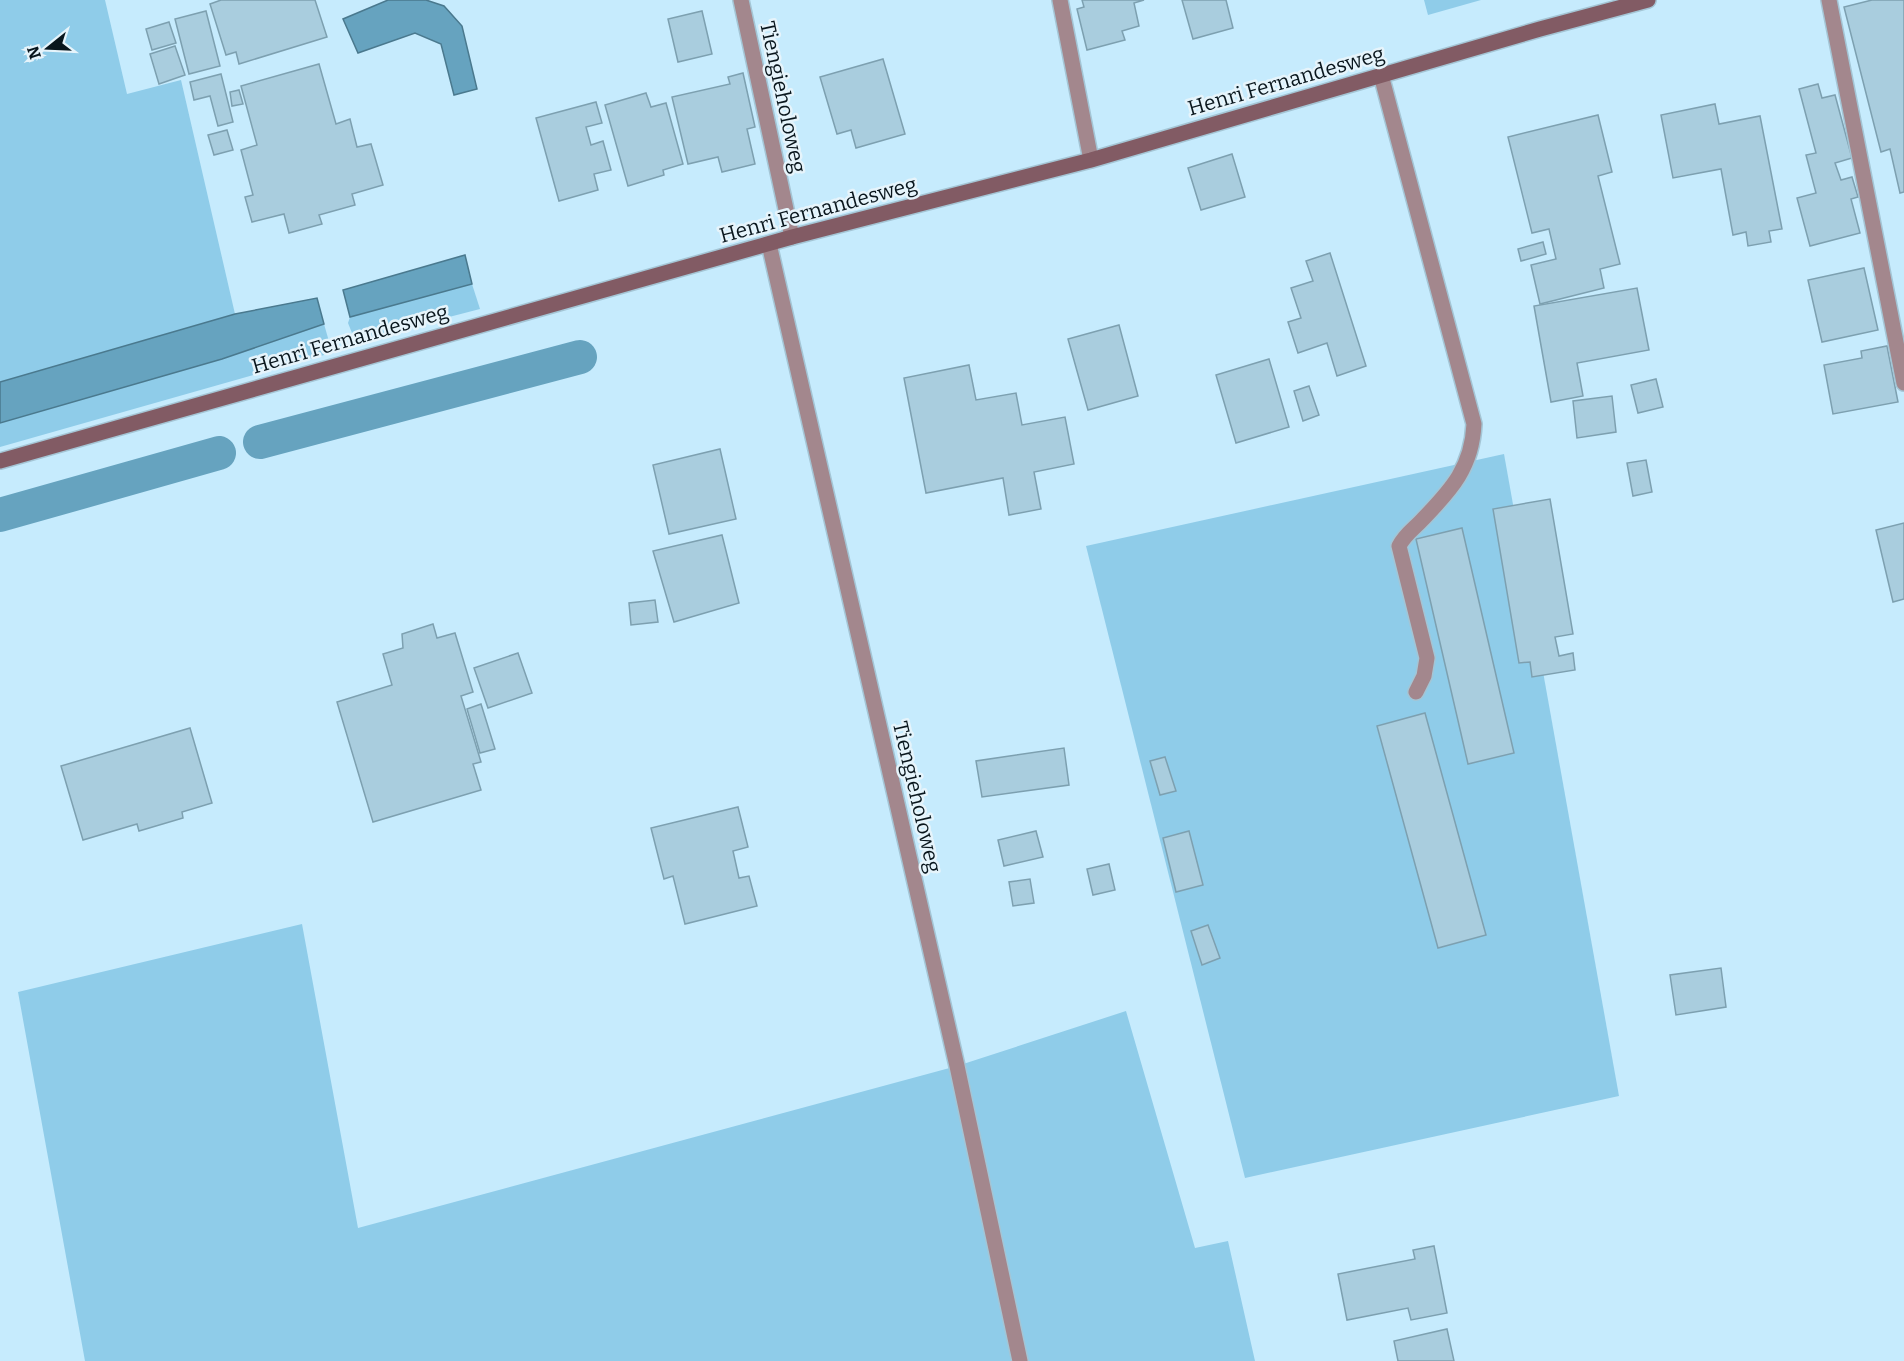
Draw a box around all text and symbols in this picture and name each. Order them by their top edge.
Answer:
north arrow [18,18,78,78]
street label: Tiengieholoweg [754,19,812,176]
street label: Henri Fernandesweg [1185,40,1388,122]
text: N [23,44,45,61]
street label: Henri Fernandesweg [716,171,920,249]
street label: Henri Fernandesweg [249,298,452,380]
street label: Tiengieholoweg [887,719,947,875]

